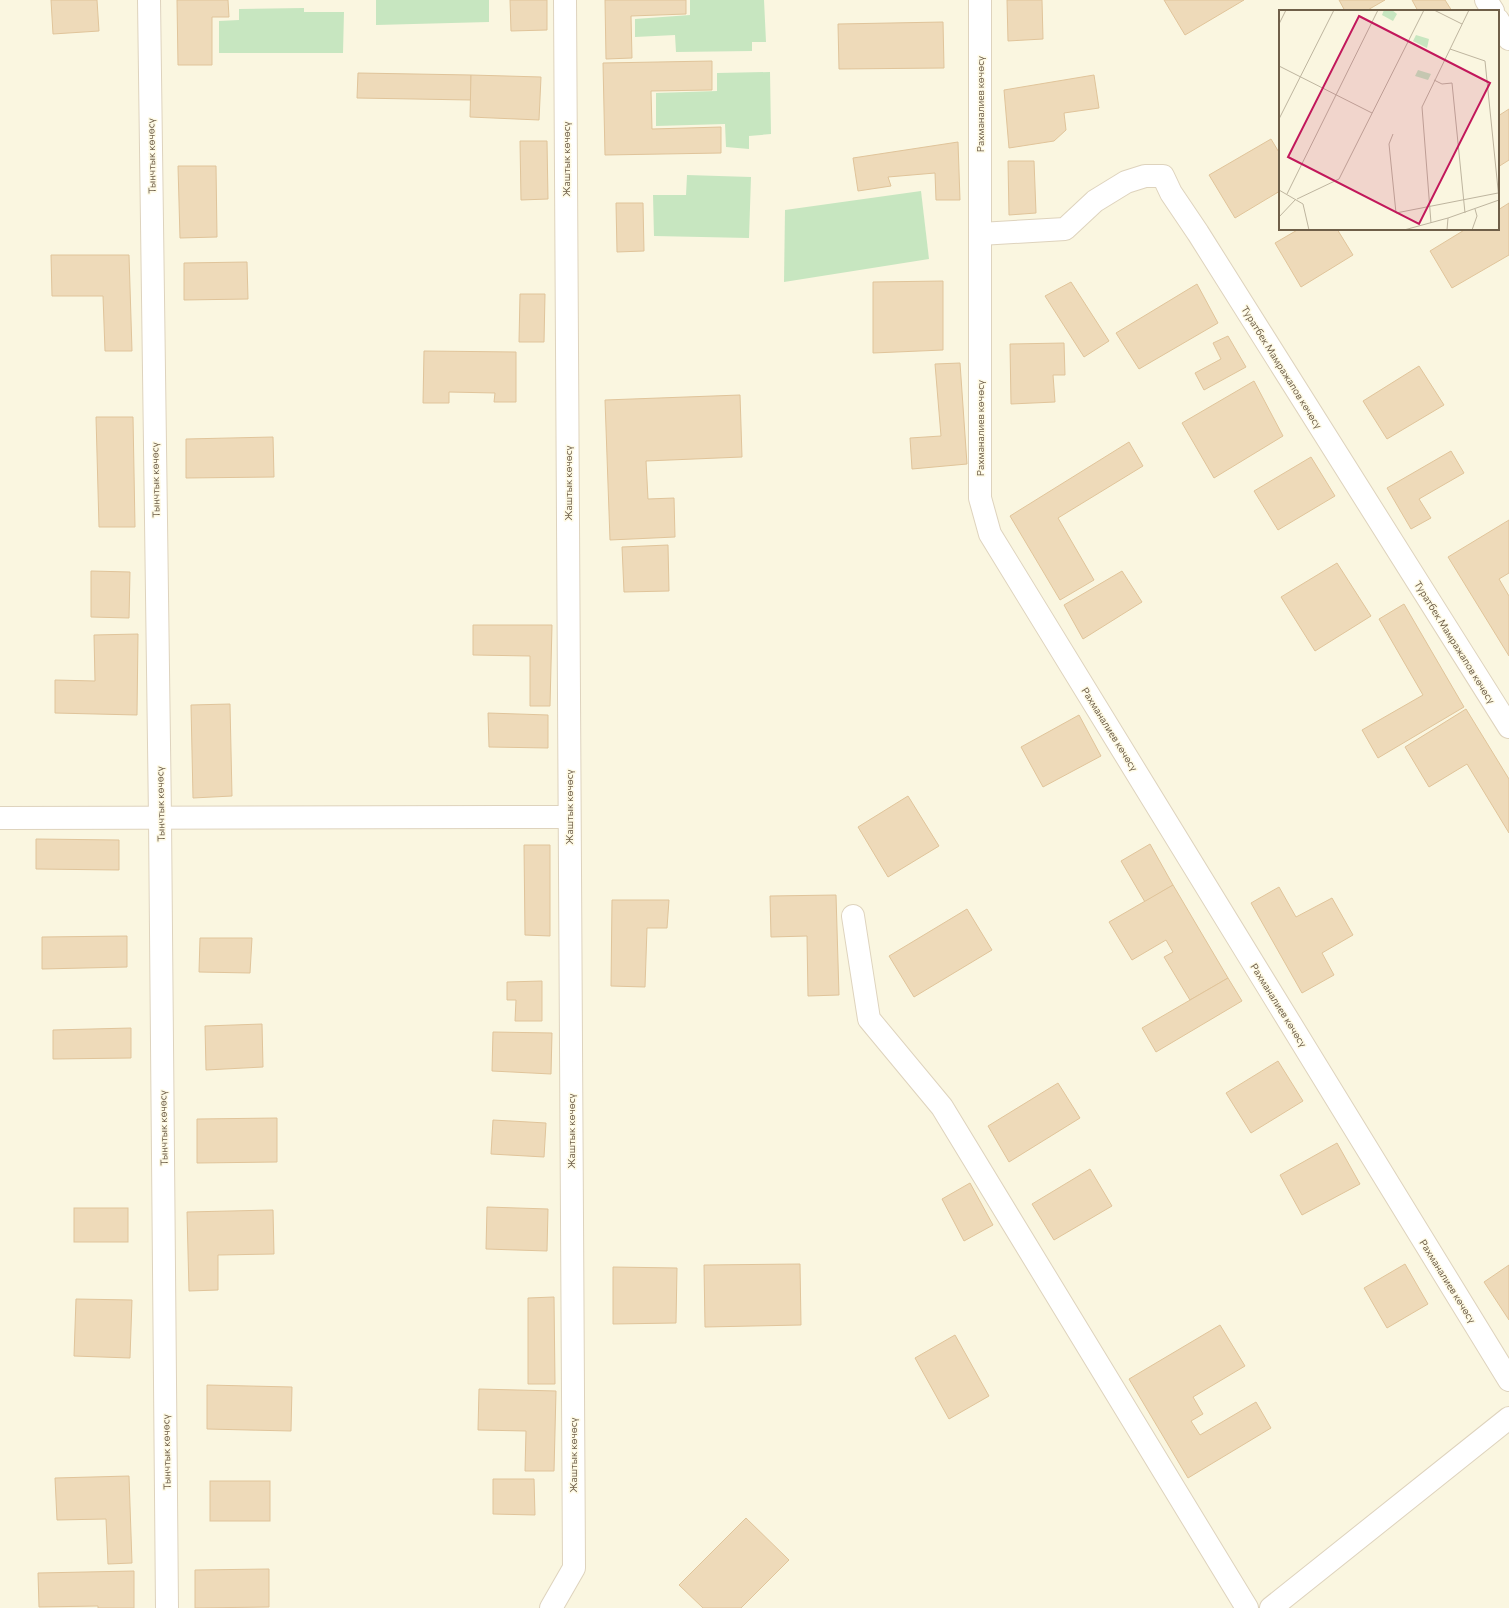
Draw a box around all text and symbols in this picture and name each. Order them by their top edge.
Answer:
inset map [1279,10,1499,230]
street label: Рахманалиев көчөсү [974,56,986,152]
street label: Тынчтык көчөсү [144,118,158,194]
street label: Жаштык көчөсү [560,121,572,197]
street label: Туратбек Мамражапов көчөсү [1239,303,1325,431]
street label: Рахманалиев көчөсү [974,380,986,476]
street label: Тынчтык көчөсү [148,442,162,518]
street label: Жаштык көчөсү [562,445,574,521]
street label: Туратбек Мамражапов көчөсү [1412,578,1498,706]
street label: Рахманалиев көчөсү [1079,685,1141,773]
street label: Тынчтык көчөсү [153,766,167,842]
street label: Жаштык көчөсү [563,769,575,845]
street label: Рахманалиев көчөсү [1248,961,1310,1049]
street label: Тынчтык көчөсү [156,1090,170,1166]
street label: Жаштык көчөсү [565,1093,577,1169]
street label: Рахманалиев көчөсү [1417,1237,1479,1325]
street label: Тынчтык көчөсү [159,1414,173,1490]
street label: Жаштык көчөсү [567,1417,579,1493]

